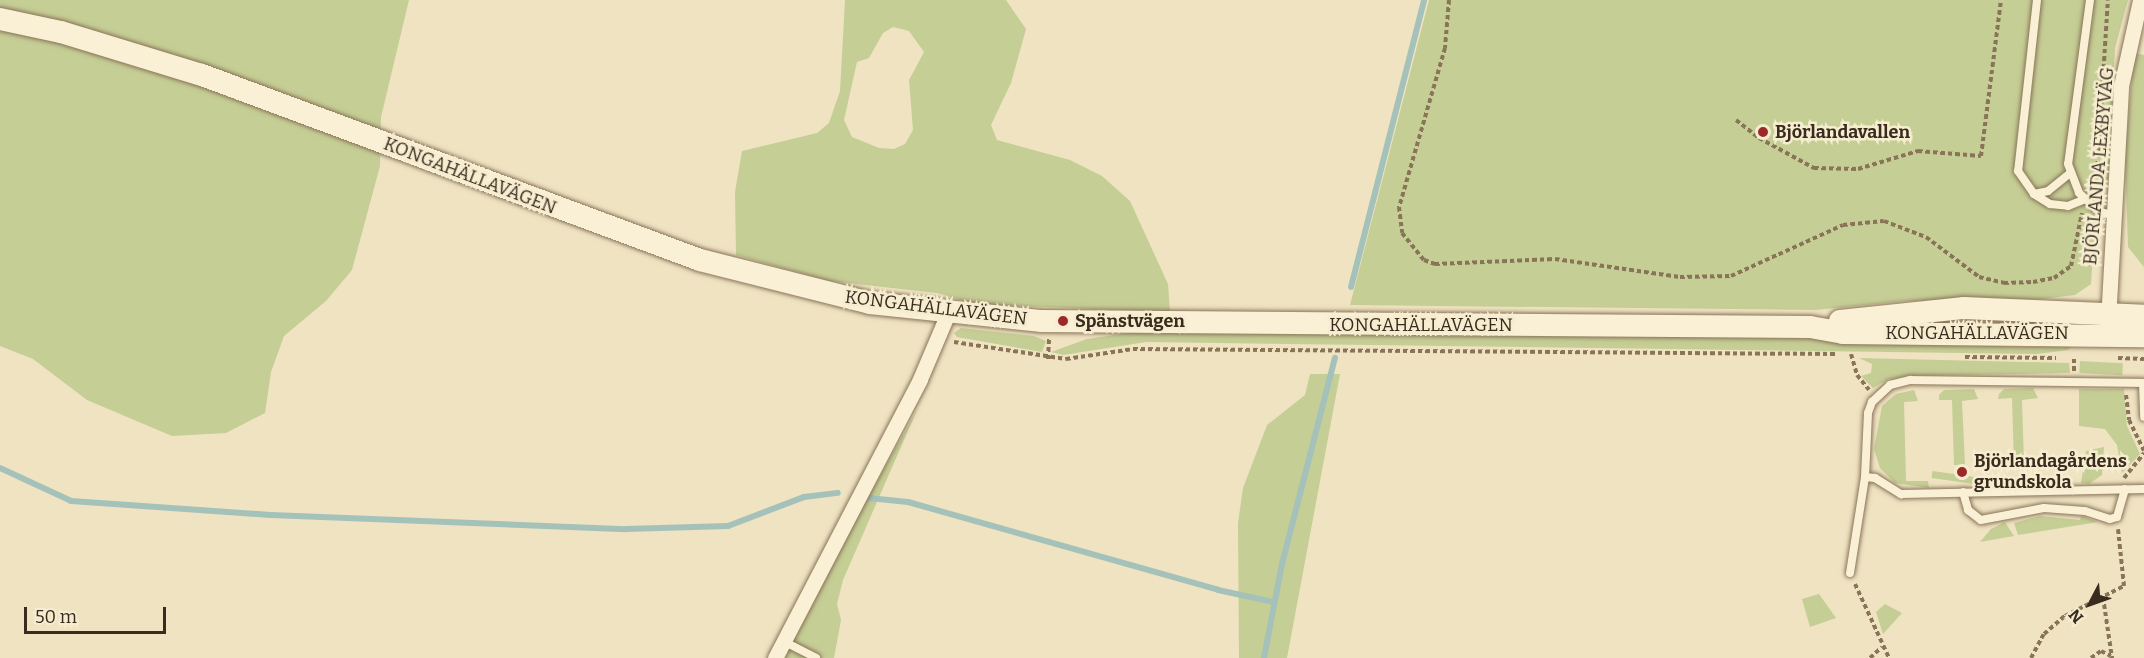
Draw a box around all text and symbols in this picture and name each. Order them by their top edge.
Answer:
street label: BJÖRLANDA LEXBYVÄG [2080,66,2118,266]
place label: Björlandavallen [1775,121,1910,143]
marker: Björlandavallen [1756,125,1770,139]
street label: KONGAHÄLLAVÄGEN [381,133,559,219]
street label: KONGAHÄLLAVÄGEN [844,286,1028,330]
place label: Spänstvägen [1075,310,1185,332]
marker: Spänstvägen [1056,314,1070,328]
street label: KONGAHÄLLAVÄGEN [1329,314,1513,336]
street label: KONGAHÄLLAVÄGEN [1885,322,2069,344]
place label: Björlandagårdens grundskola [1974,451,2127,494]
marker: Björlandagårdens grundskola [1955,465,1969,479]
north arrow [2060,574,2120,634]
scale bar [27,595,170,633]
text: N [2065,605,2087,627]
text: 50 m [35,606,77,628]

